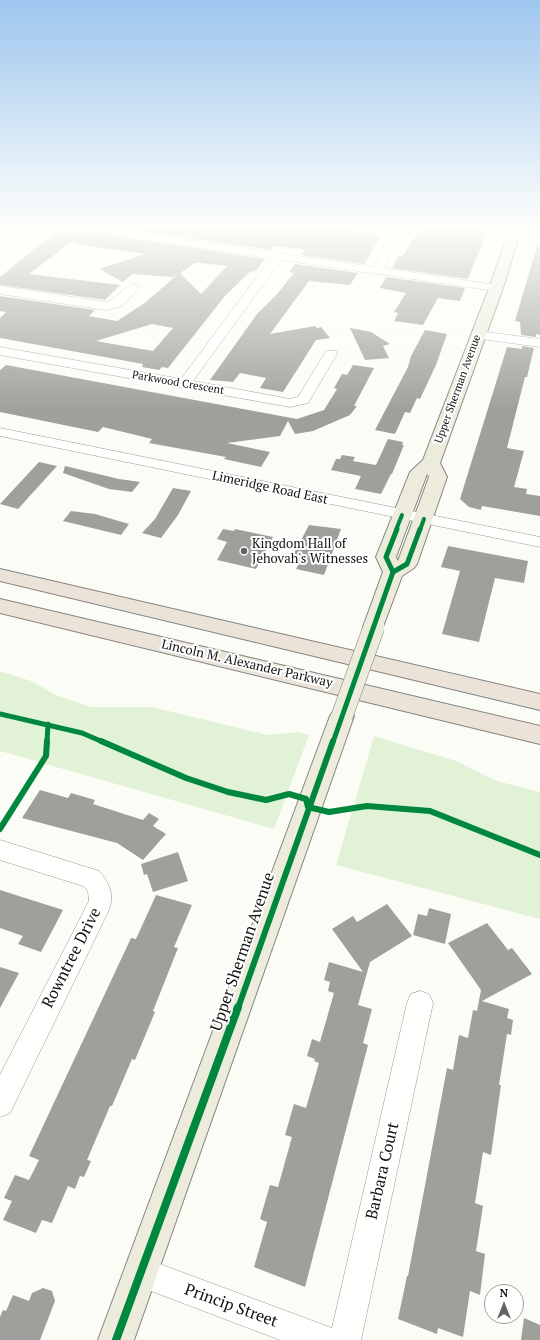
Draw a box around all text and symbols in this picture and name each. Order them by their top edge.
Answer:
street label: Upper Sherman Avenue [432,333,484,445]
street label: Parkwood Crescent [131,368,225,398]
street label: Limeridge Road East [211,468,329,508]
place label: Kingdom Hall of Jehovah's Witnesses [252,536,368,567]
marker: Kingdom Hall of Jehovah's Witnesses [239,546,249,556]
street label: Lincoln M. Alexander Parkway [160,637,334,691]
street label: Upper Sherman Avenue [207,870,279,1034]
street label: Rowntree Drive [38,905,106,1011]
street label: Barbara Court [363,1121,403,1221]
street label: Princip Street [182,1280,280,1332]
north arrow [484,1284,524,1324]
text: N [500,1286,508,1300]

